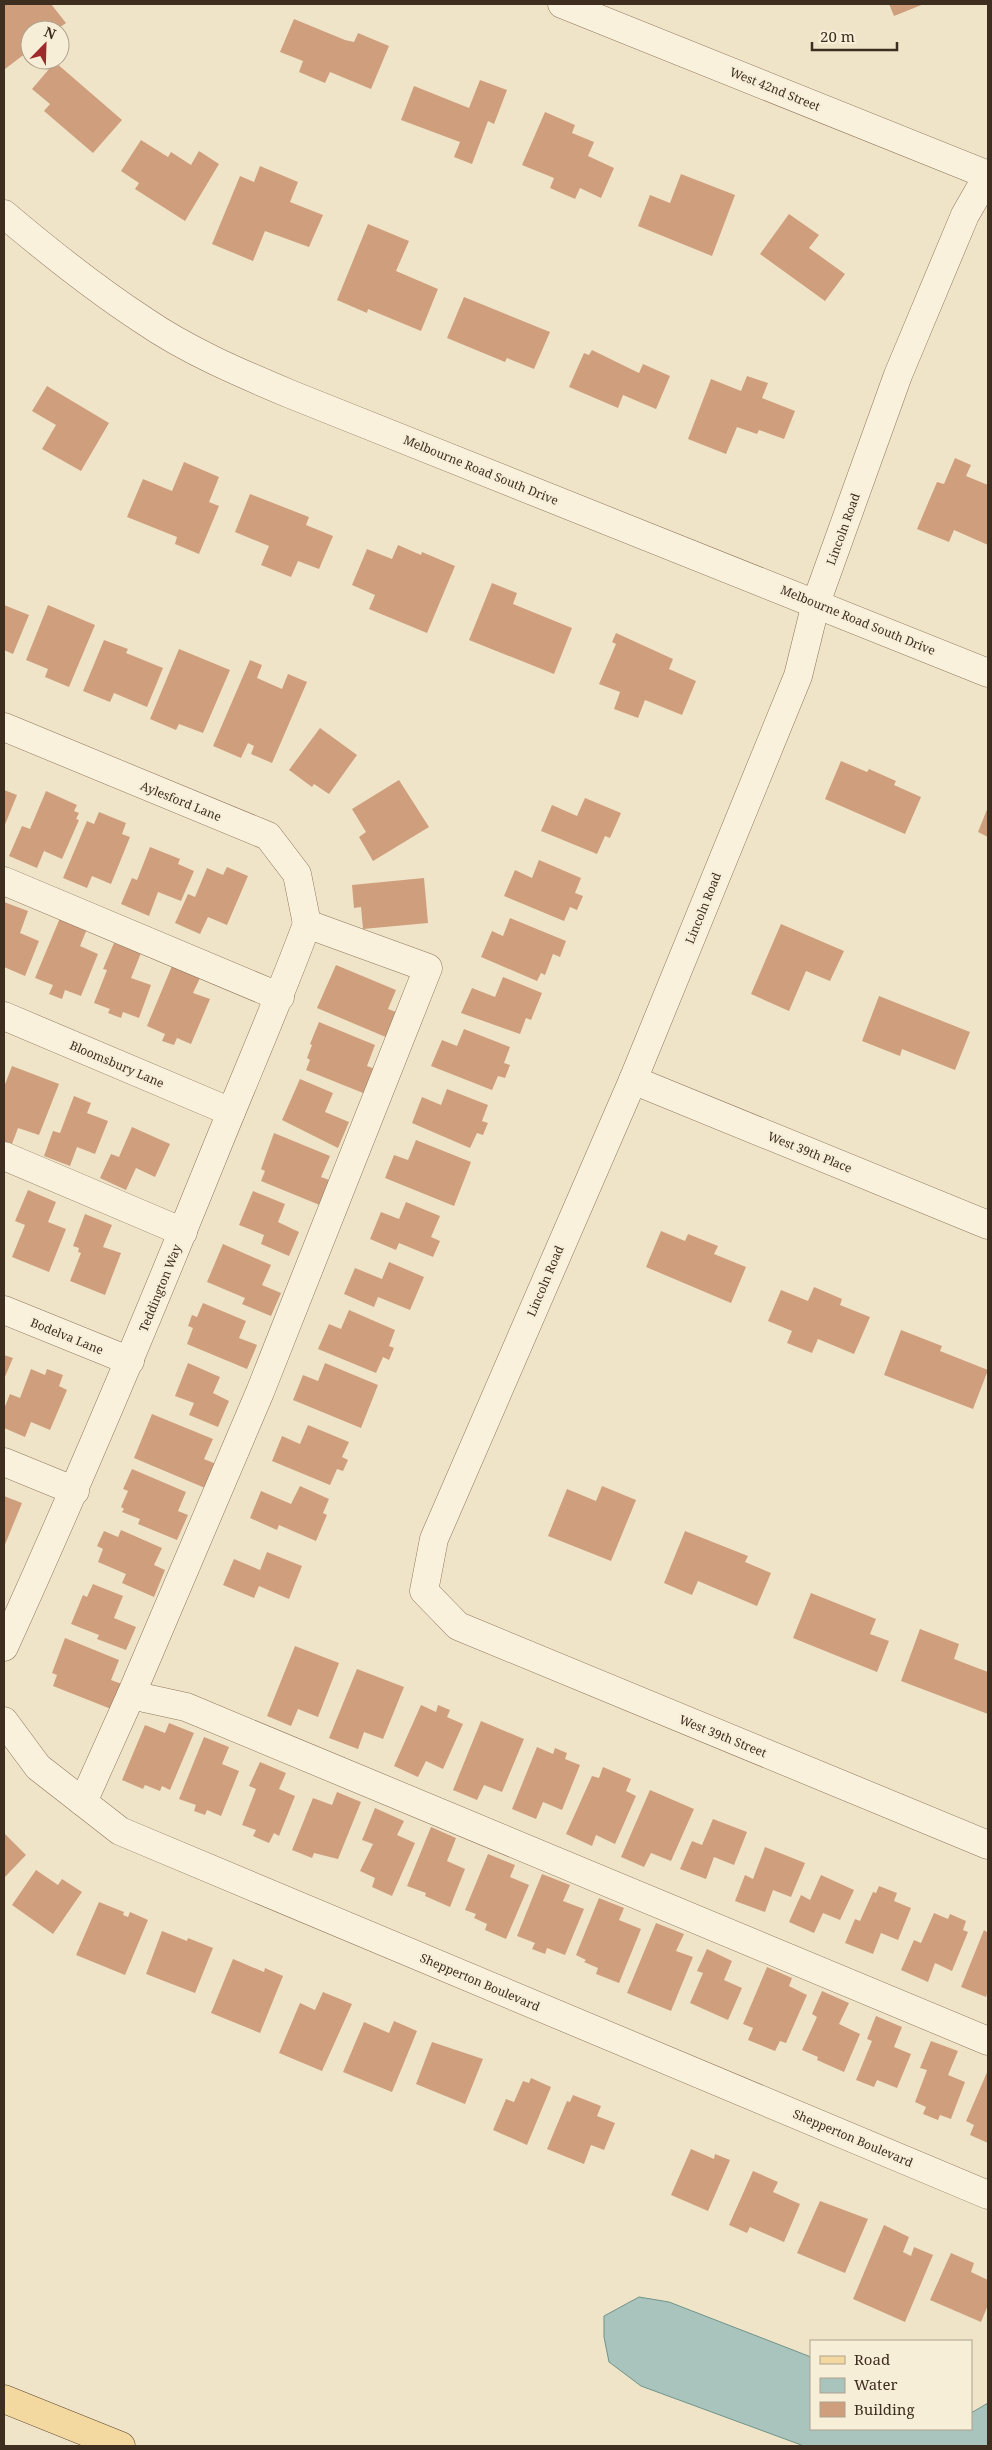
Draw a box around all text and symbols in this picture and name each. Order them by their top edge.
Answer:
north arrow [20,20,70,70]
scale bar [812,20,897,52]
text: N [41,22,59,43]
text: 20 m [820,26,855,46]
street label: West 42nd Street [727,63,823,115]
street label: Melbourne Road South Drive [401,431,561,509]
street label: Lincoln Road [822,490,864,567]
street label: Melbourne Road South Drive [778,581,938,659]
street label: Aylesford Lane [138,777,224,825]
street label: Lincoln Road [681,869,725,946]
street label: Bloomsbury Lane [67,1036,167,1092]
street label: West 39th Place [765,1127,855,1177]
street label: Teddington Way [135,1242,185,1334]
street label: Lincoln Road [522,1242,568,1319]
street label: Bodelva Lane [28,1314,106,1358]
street label: West 39th Street [677,1711,769,1761]
street label: Shepperton Boulevard [417,1949,543,2015]
street label: Shepperton Boulevard [790,2105,916,2171]
legend [810,2340,972,2430]
text: Road [854,2349,890,2369]
text: Water [854,2374,897,2394]
text: Building [854,2399,915,2419]

